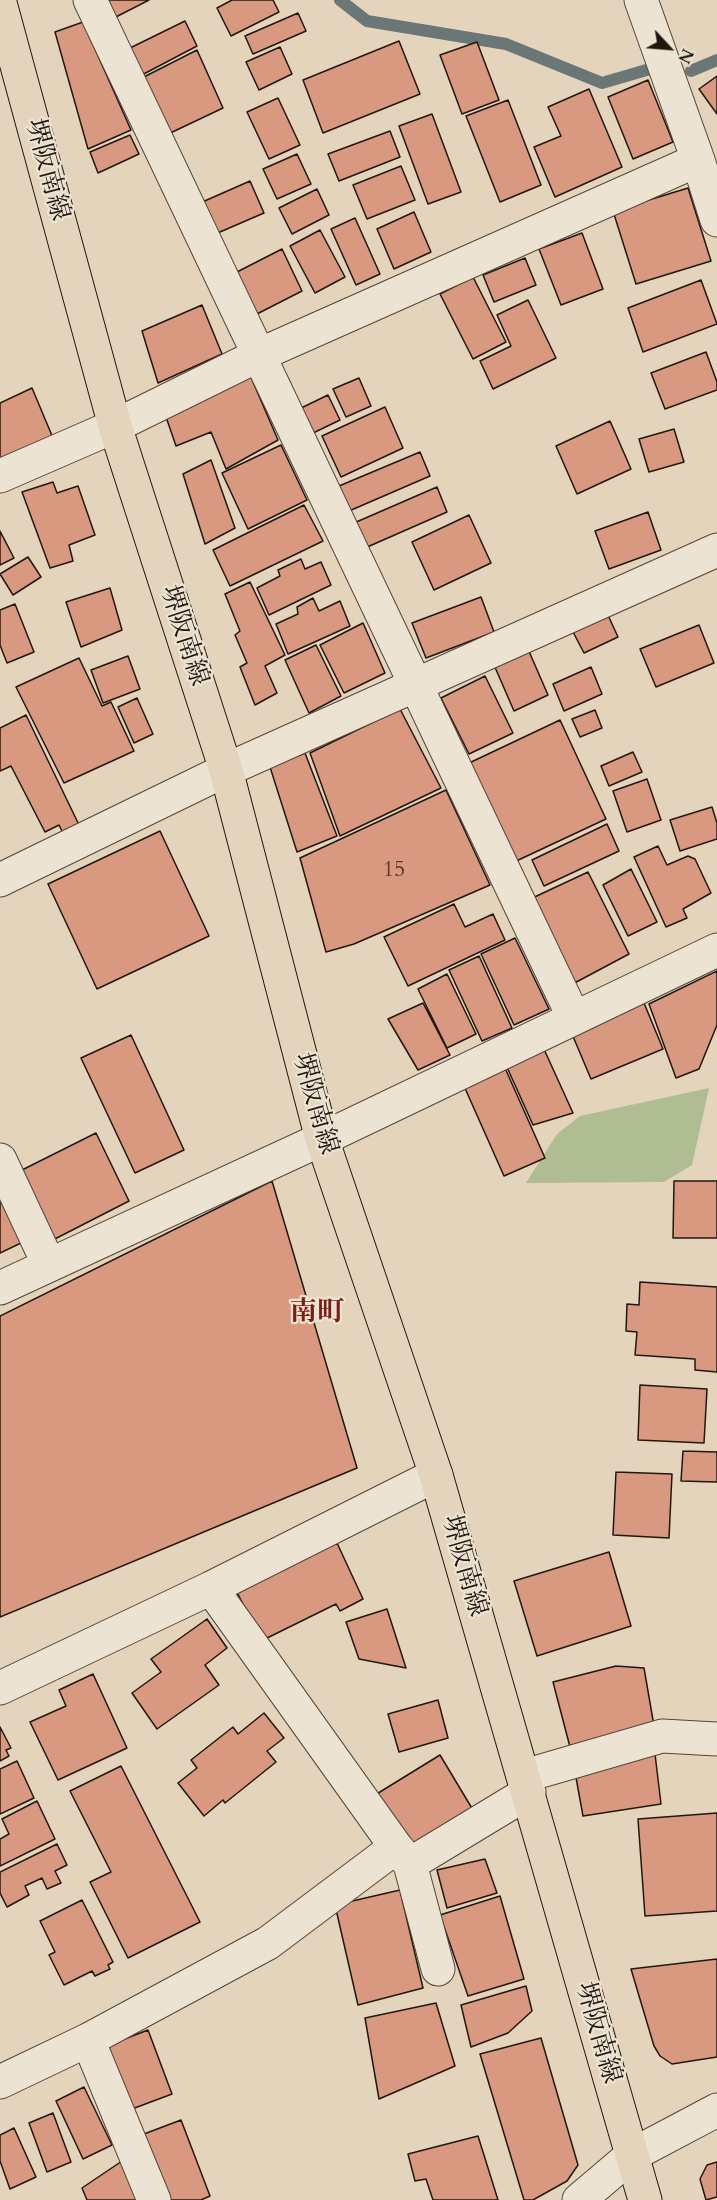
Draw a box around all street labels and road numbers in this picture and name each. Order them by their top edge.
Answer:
street label: 堺阪南線 [17,116,75,224]
street label: 堺阪南線 [152,582,214,690]
street label: 堺阪南線 [285,1050,343,1158]
street label: 堺阪南線 [434,1512,492,1620]
street label: 堺阪南線 [568,1979,626,2087]

